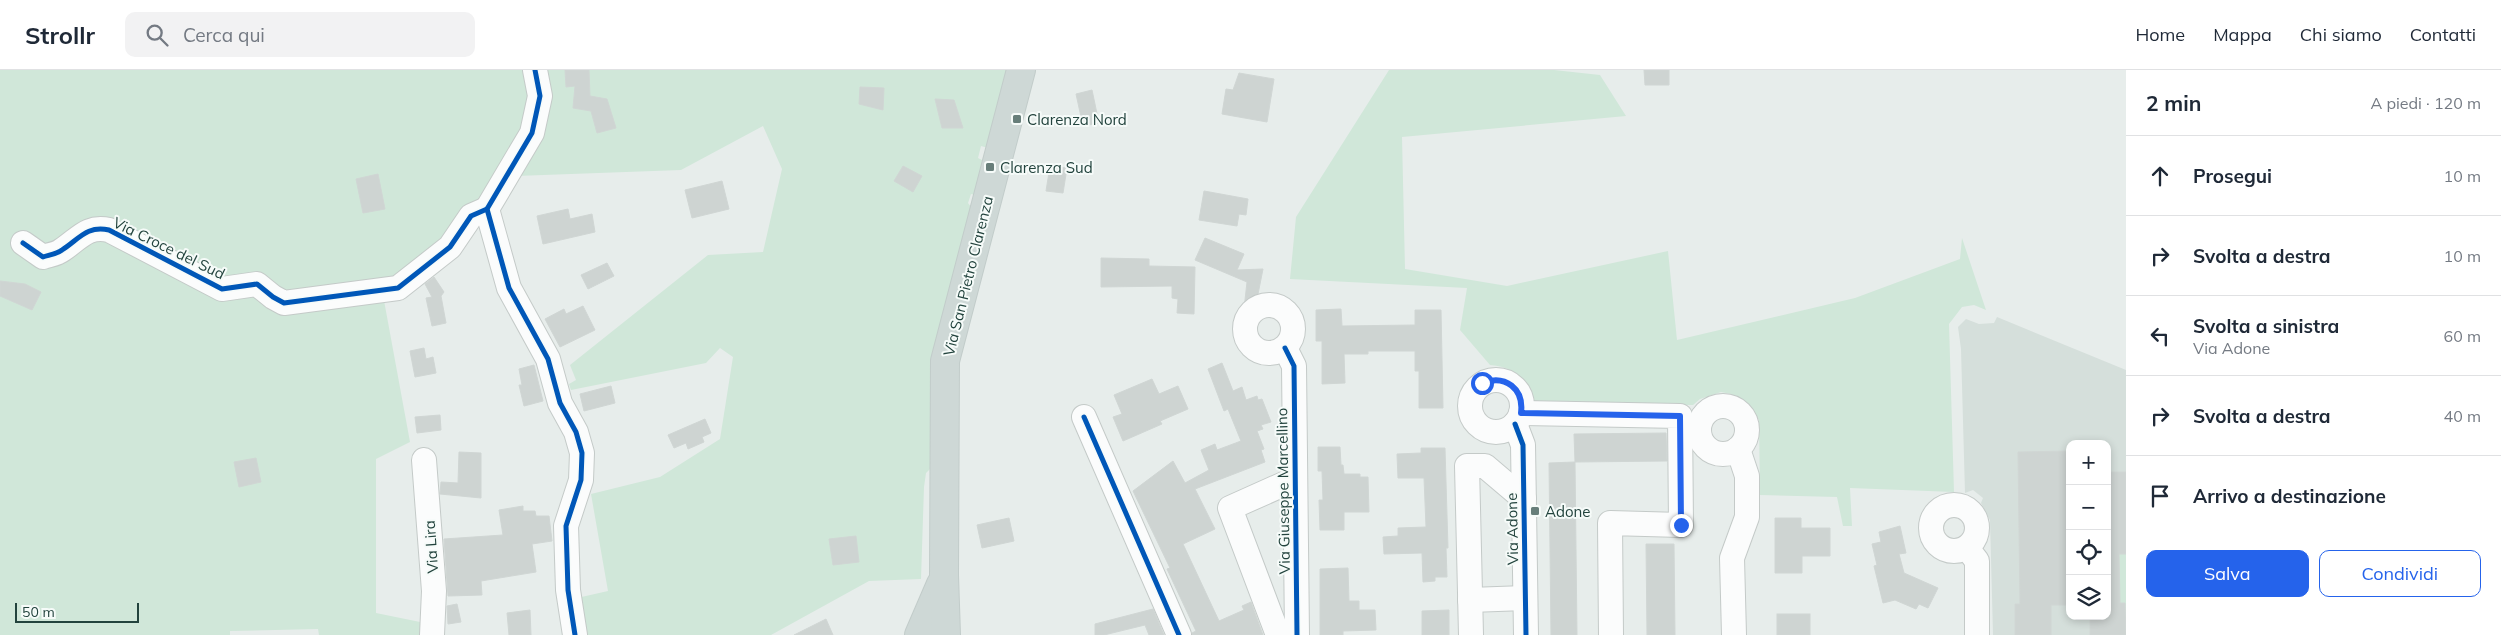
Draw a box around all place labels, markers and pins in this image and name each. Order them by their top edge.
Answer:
place label: Clarenza Nord [1027,110,1127,129]
marker: Clarenza Nord [1011,113,1023,125]
place label: Clarenza Sud [1000,158,1093,177]
marker: Clarenza Sud [984,161,996,173]
place label: Adone [1545,502,1590,521]
marker: Adone [1529,505,1541,517]

